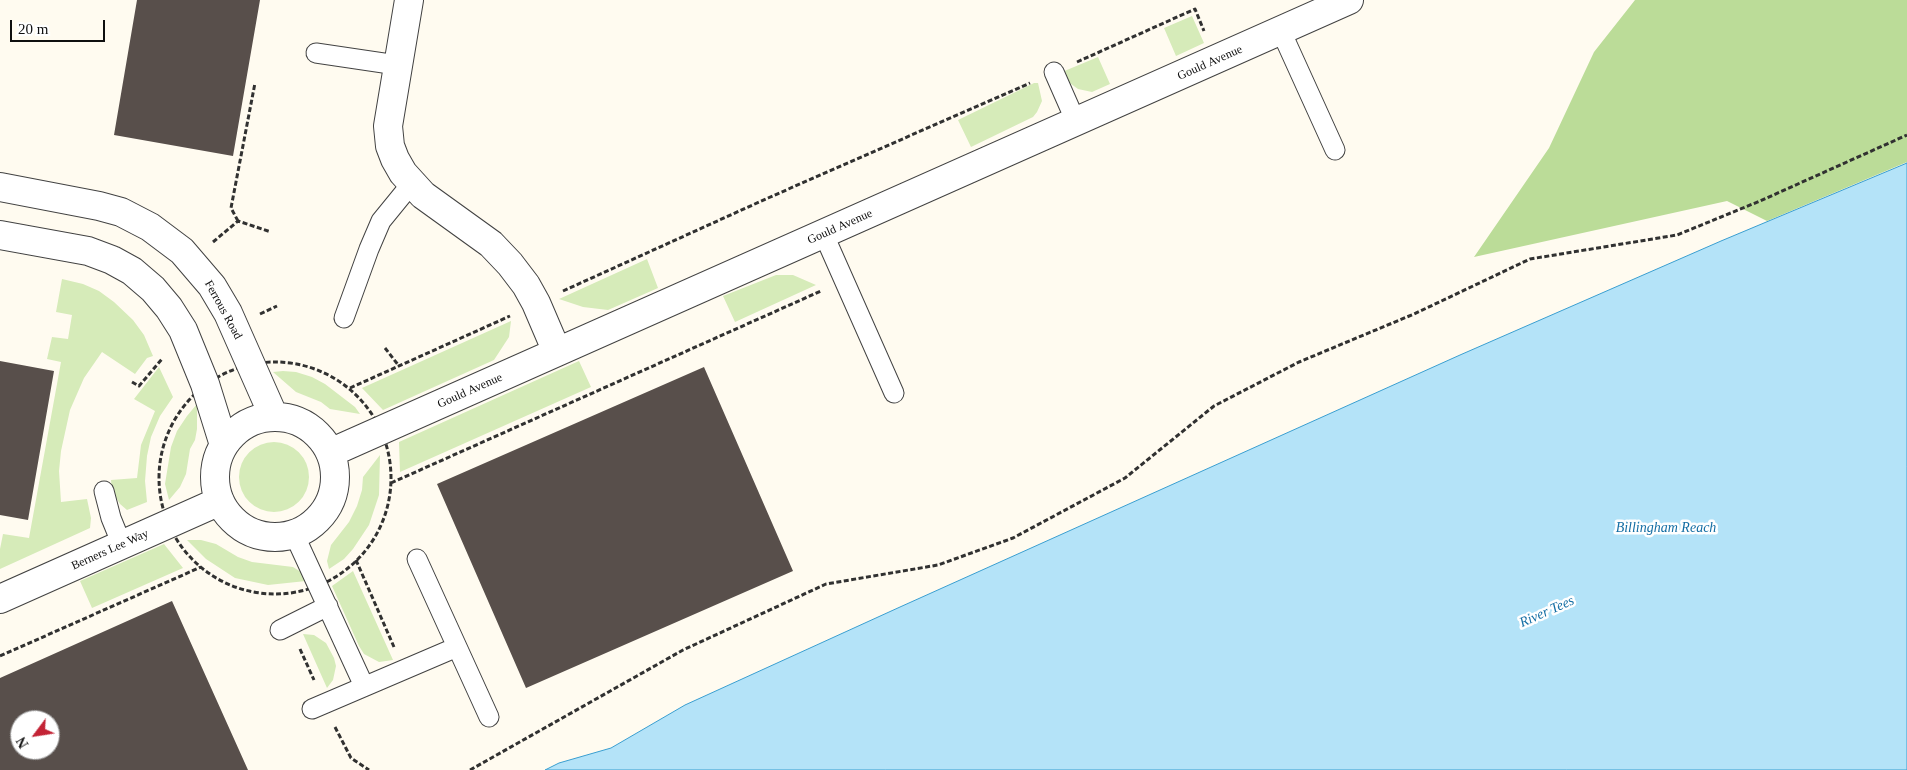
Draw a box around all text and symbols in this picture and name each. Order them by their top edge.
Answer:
scale bar [12,10,108,42]
text: 20 m [18,21,48,37]
street label: Gould Avenue [1175,42,1245,84]
street label: Gould Avenue [805,206,875,248]
street label: Ferrous Road [201,278,245,342]
street label: Gould Avenue [435,370,505,412]
water label: Billingham Reach [1616,520,1716,536]
street label: Berners Lee Way [69,527,151,573]
water label: River Tees [1517,592,1577,632]
north arrow [10,710,60,760]
text: N [14,734,32,751]

